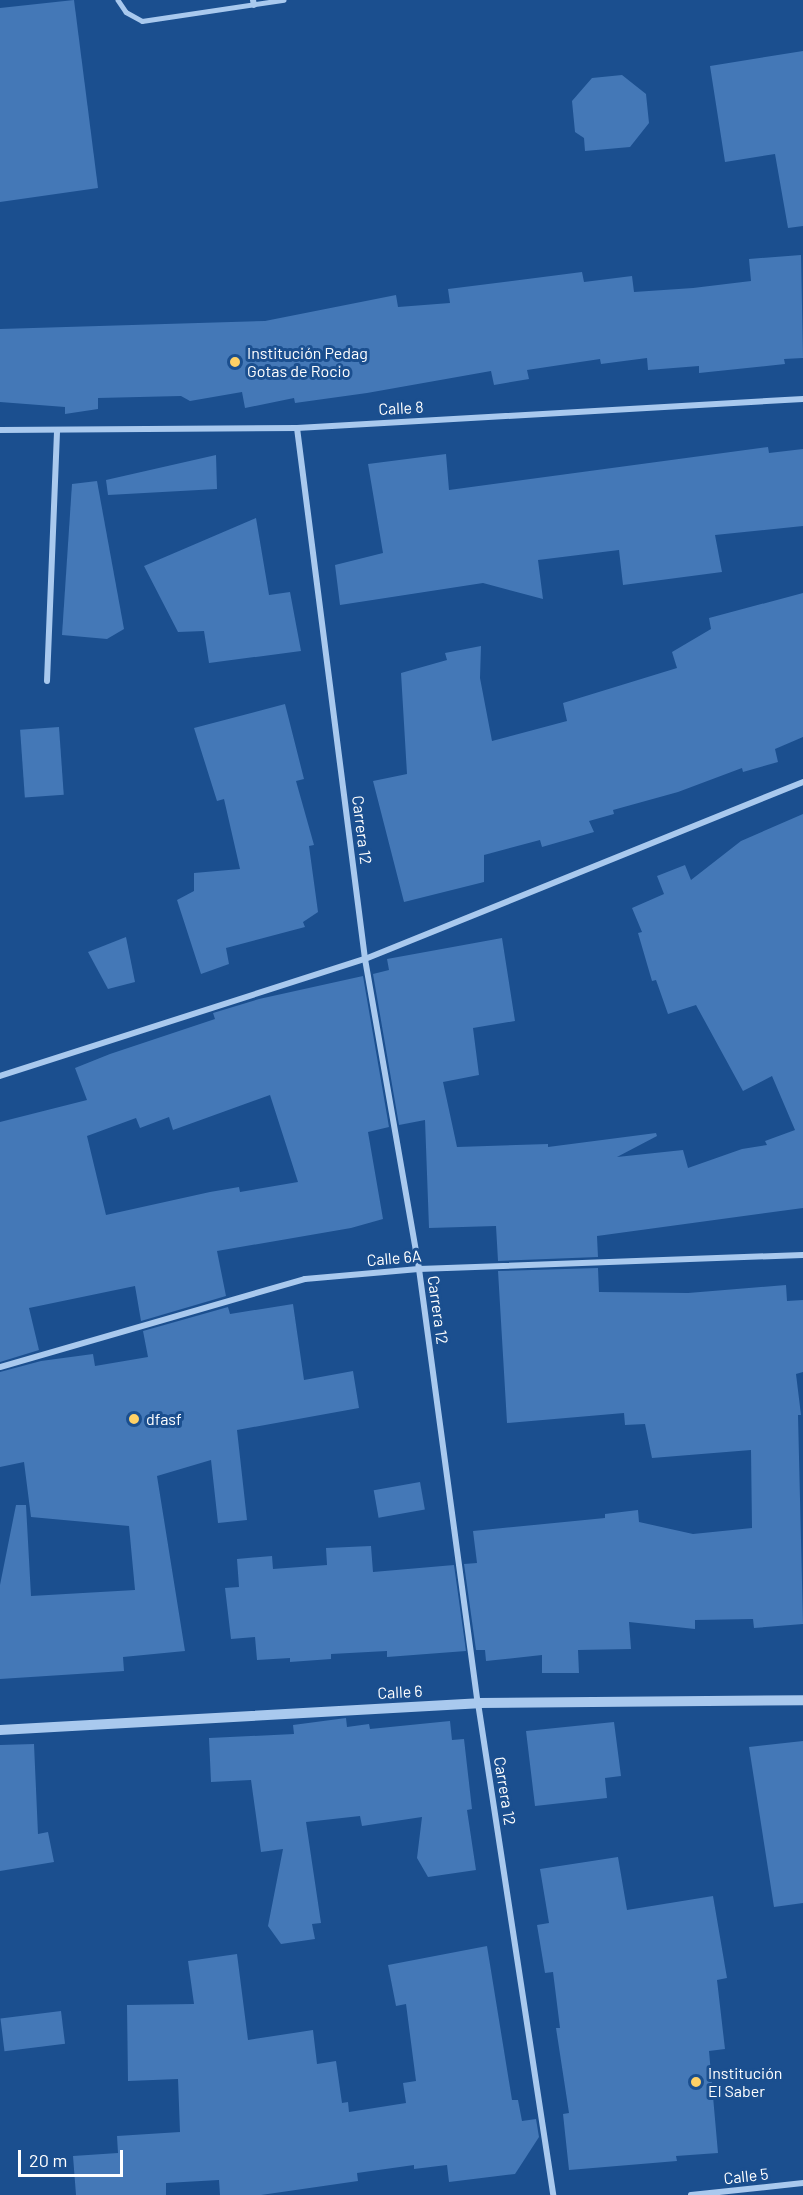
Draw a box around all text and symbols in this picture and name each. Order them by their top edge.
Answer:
place label: Institución Pedag Gotas de Rocio [247,343,368,381]
marker: Institución Pedag Gotas de Rocio [228,355,242,369]
street label: Calle 8 [378,397,424,419]
street label: Carrera 12 [348,794,376,866]
street label: Calle 6A [366,1246,422,1270]
street label: Carrera 12 [424,1274,452,1346]
place label: dfasf [146,1409,182,1429]
marker: dfasf [127,1412,141,1426]
street label: Calle 6 [377,1681,423,1703]
street label: Carrera 12 [490,1755,520,1827]
place label: Institución El Saber [708,2063,782,2101]
marker: Institución El Saber [689,2075,703,2089]
scale bar [21,2138,126,2176]
text: 20 m [29,2149,67,2171]
street label: Calle 5 [723,2164,769,2188]

